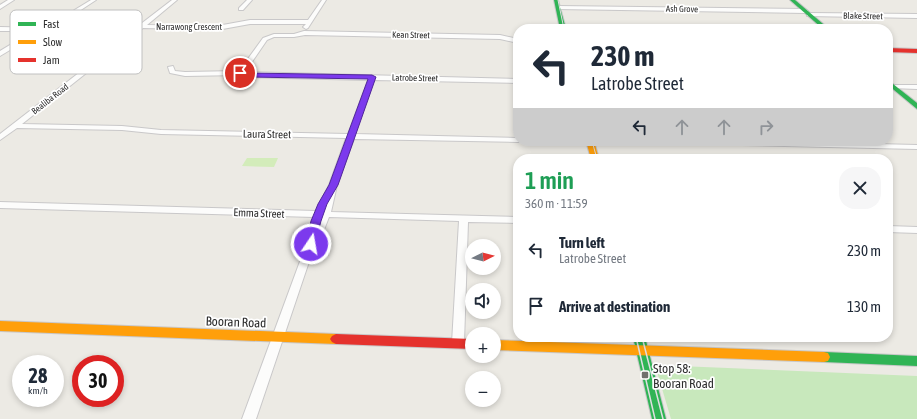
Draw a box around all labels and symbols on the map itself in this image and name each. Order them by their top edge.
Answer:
street label: Ash Grove [666,4,698,14]
legend [10,10,142,74]
street label: Blake Street [843,11,883,21]
text: Fast [43,18,59,30]
street label: Narrawong Crescent [156,22,222,32]
street label: Kean Street [392,30,430,40]
text: Slow [43,36,62,48]
text: Jam [43,54,60,66]
pin [223,56,257,90]
street label: Latrobe Street [392,73,439,83]
street label: Bealiba Road [30,82,70,116]
street label: Laura Street [243,128,291,140]
street label: Emma Street [233,206,285,220]
position arrow [290,223,332,265]
north arrow [465,239,501,275]
street label: Booran Road [205,313,267,331]
speed limit sign: 30 [72,355,124,407]
place label: Stop 58: Booran Road [653,361,714,391]
marker: Stop 58: Booran Road [640,370,650,380]

